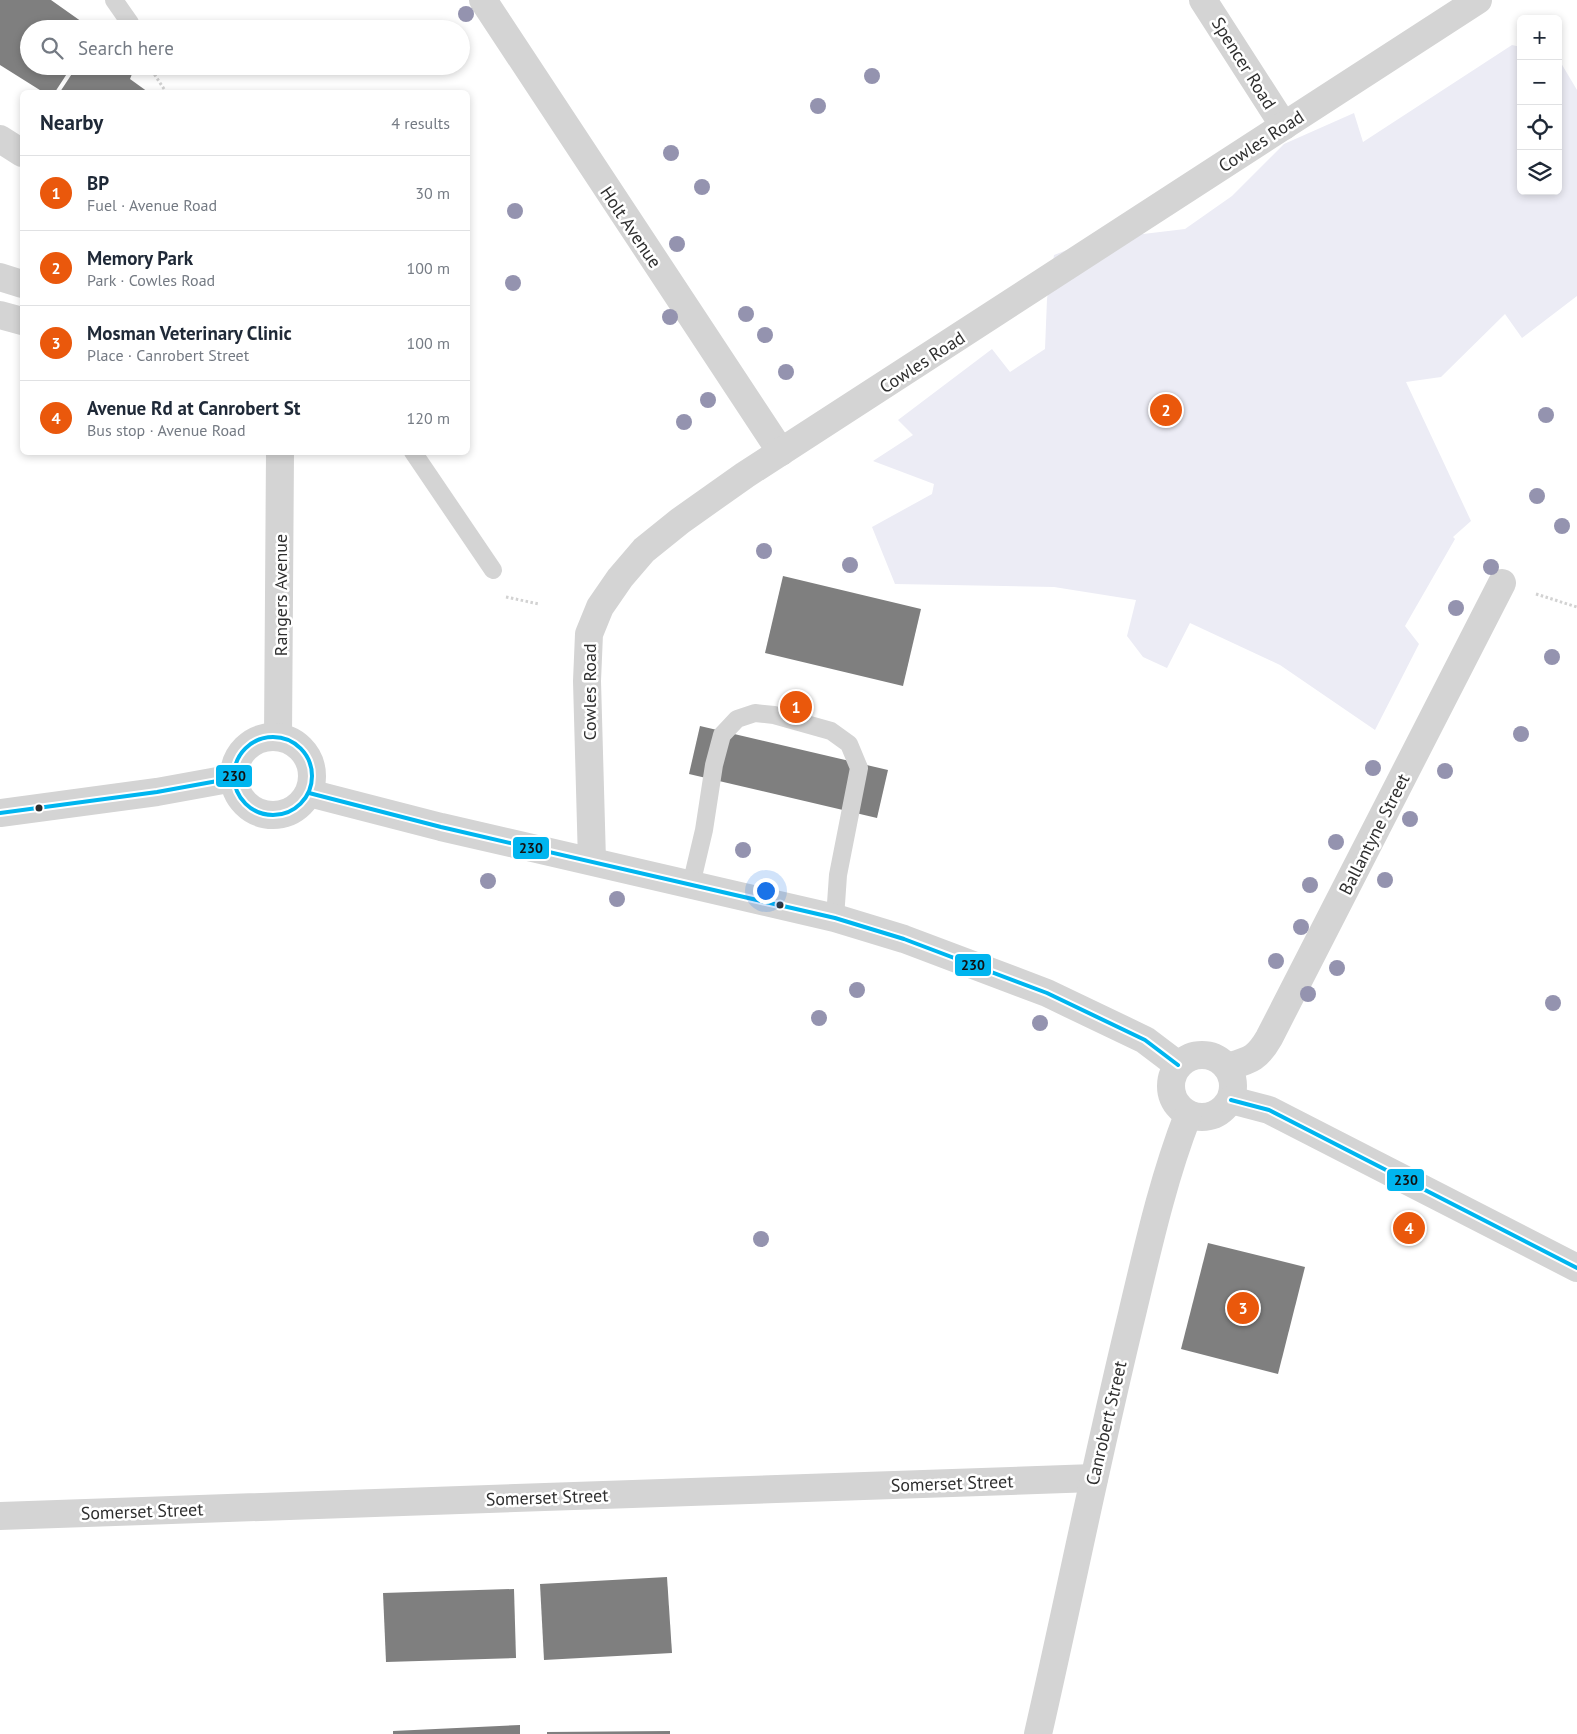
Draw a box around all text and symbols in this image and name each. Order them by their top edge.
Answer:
street label: Spencer Road [1207,13,1281,113]
map controls [1517,15,1562,195]
button: + [1517,15,1562,60]
search box [20,20,470,75]
icon: search [38,34,66,62]
text: Search here [78,36,174,60]
button: − [1517,60,1562,105]
street label: Cowles Road [1214,105,1308,177]
button: locate [1517,105,1562,150]
text: Nearby [40,109,103,136]
text: 4 results [391,113,450,133]
button: layers [1517,150,1562,195]
text: BP [87,171,109,195]
street label: Holt Avenue [595,182,667,272]
text: 1 [51,183,61,203]
text: 30 m [415,183,450,203]
text: Fuel · Avenue Road [87,195,217,215]
text: Memory Park [87,246,193,270]
text: 2 [51,258,61,278]
text: 100 m [407,258,450,278]
text: Park · Cowles Road [87,270,215,290]
text: Mosman Veterinary Clinic [87,321,292,345]
street label: Cowles Road [875,326,969,398]
text: 3 [51,333,61,353]
text: 100 m [407,333,450,353]
text: Place · Canrobert Street [87,345,249,365]
pin: 2 [1150,391,1182,429]
text: Avenue Rd at Canrobert St [87,396,300,420]
text: 4 [51,408,61,428]
text: 120 m [407,408,450,428]
text: Bus stop · Avenue Road [87,420,246,440]
street label: Rangers Avenue [269,534,292,656]
street label: Cowles Road [578,643,601,741]
pin: 1 [780,688,812,726]
line badge: 230 [215,764,253,788]
text: 230 [222,767,246,785]
street label: Ballantyne Street [1334,770,1414,898]
unlabelled marker [34,803,44,813]
line badge: 230 [512,836,550,860]
text: 230 [519,839,543,857]
your location [753,878,779,904]
unlabelled marker [775,900,785,910]
line badge: 230 [954,953,992,977]
text: 230 [961,956,985,974]
line badge: 230 [1386,1168,1425,1192]
text: 230 [1394,1171,1418,1189]
pin: 4 [1393,1209,1425,1247]
pin: 3 [1227,1289,1259,1327]
street label: Canrobert Street [1081,1359,1131,1487]
street label: Somerset Street [890,1469,1014,1497]
street label: Somerset Street [485,1483,609,1511]
street label: Somerset Street [80,1497,204,1525]

